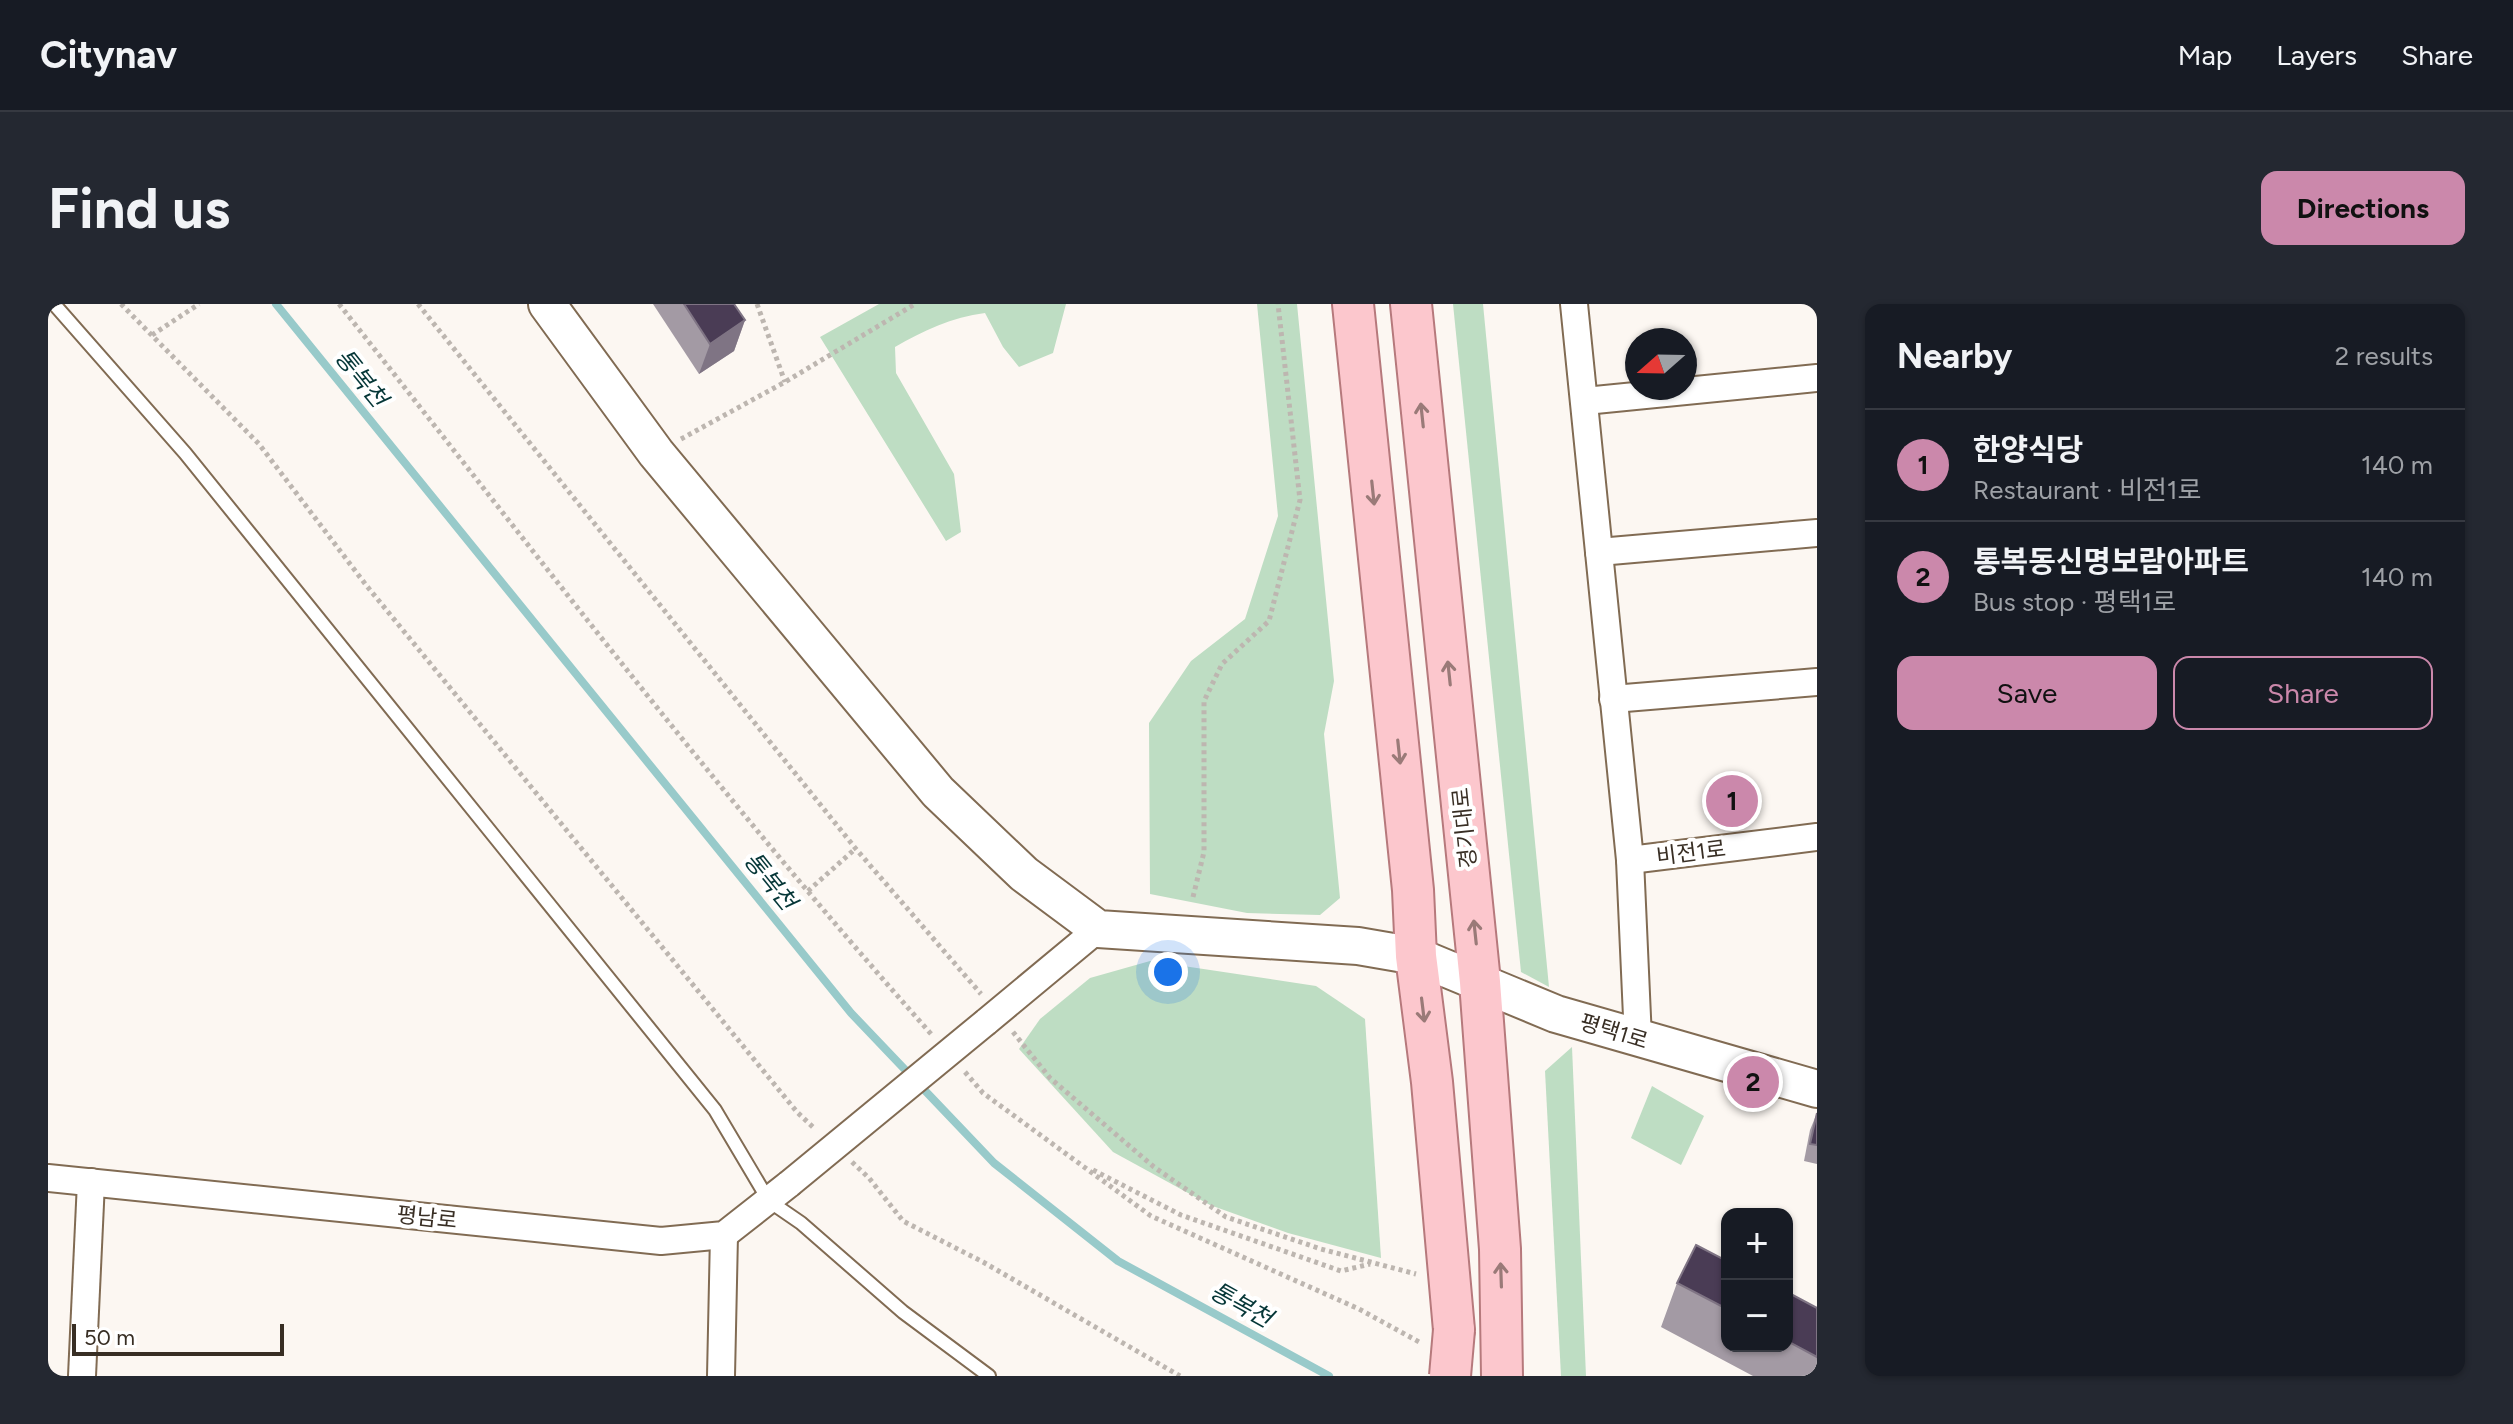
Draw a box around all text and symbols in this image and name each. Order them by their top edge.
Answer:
text: Citynav [40,32,177,78]
text: Map [2178,38,2232,72]
text: Layers [2276,38,2357,72]
text: Share [2401,38,2473,72]
button: Directions [2261,171,2465,245]
text: Find us [48,175,230,242]
north arrow [1625,328,1697,400]
text: Nearby [1897,336,2012,377]
text: 2 results [2335,340,2433,372]
water label: 통복천 [329,343,395,415]
one-way arrow [1414,402,1429,429]
text: 한양식당 [1973,431,2083,468]
text: 1 [1918,449,1928,481]
text: 140 m [2361,449,2433,481]
text: Restaurant · 비전1로 [1973,474,2201,506]
one-way arrow [1365,479,1380,506]
text: 통복동신명보람아파트 [1973,543,2249,580]
text: 2 [1915,561,1931,593]
text: 140 m [2361,561,2433,593]
text: Bus stop · 평택1로 [1973,586,2176,618]
button: Save [1897,656,2157,730]
button: Share [2173,656,2433,730]
one-way arrow [1441,661,1456,687]
one-way arrow [1392,738,1407,765]
pin: 1 [1706,771,1758,831]
street label: 경기대로 [1447,786,1482,870]
street label: 비전1로 [1655,835,1727,870]
water label: 통복천 [738,846,804,918]
one-way arrow [1468,919,1483,946]
your location [1148,952,1188,992]
one-way arrow [1416,997,1431,1023]
street label: 평택1로 [1577,1008,1651,1055]
pin: 2 [1727,1052,1779,1112]
street label: 평남로 [395,1201,459,1234]
map controls [1721,1208,1793,1352]
button: + [1721,1208,1793,1280]
one-way arrow [1493,1262,1508,1289]
water label: 통복천 [1205,1276,1280,1335]
button: − [1721,1280,1793,1352]
scale bar [72,1320,284,1356]
text: 50 m [84,1324,135,1351]

